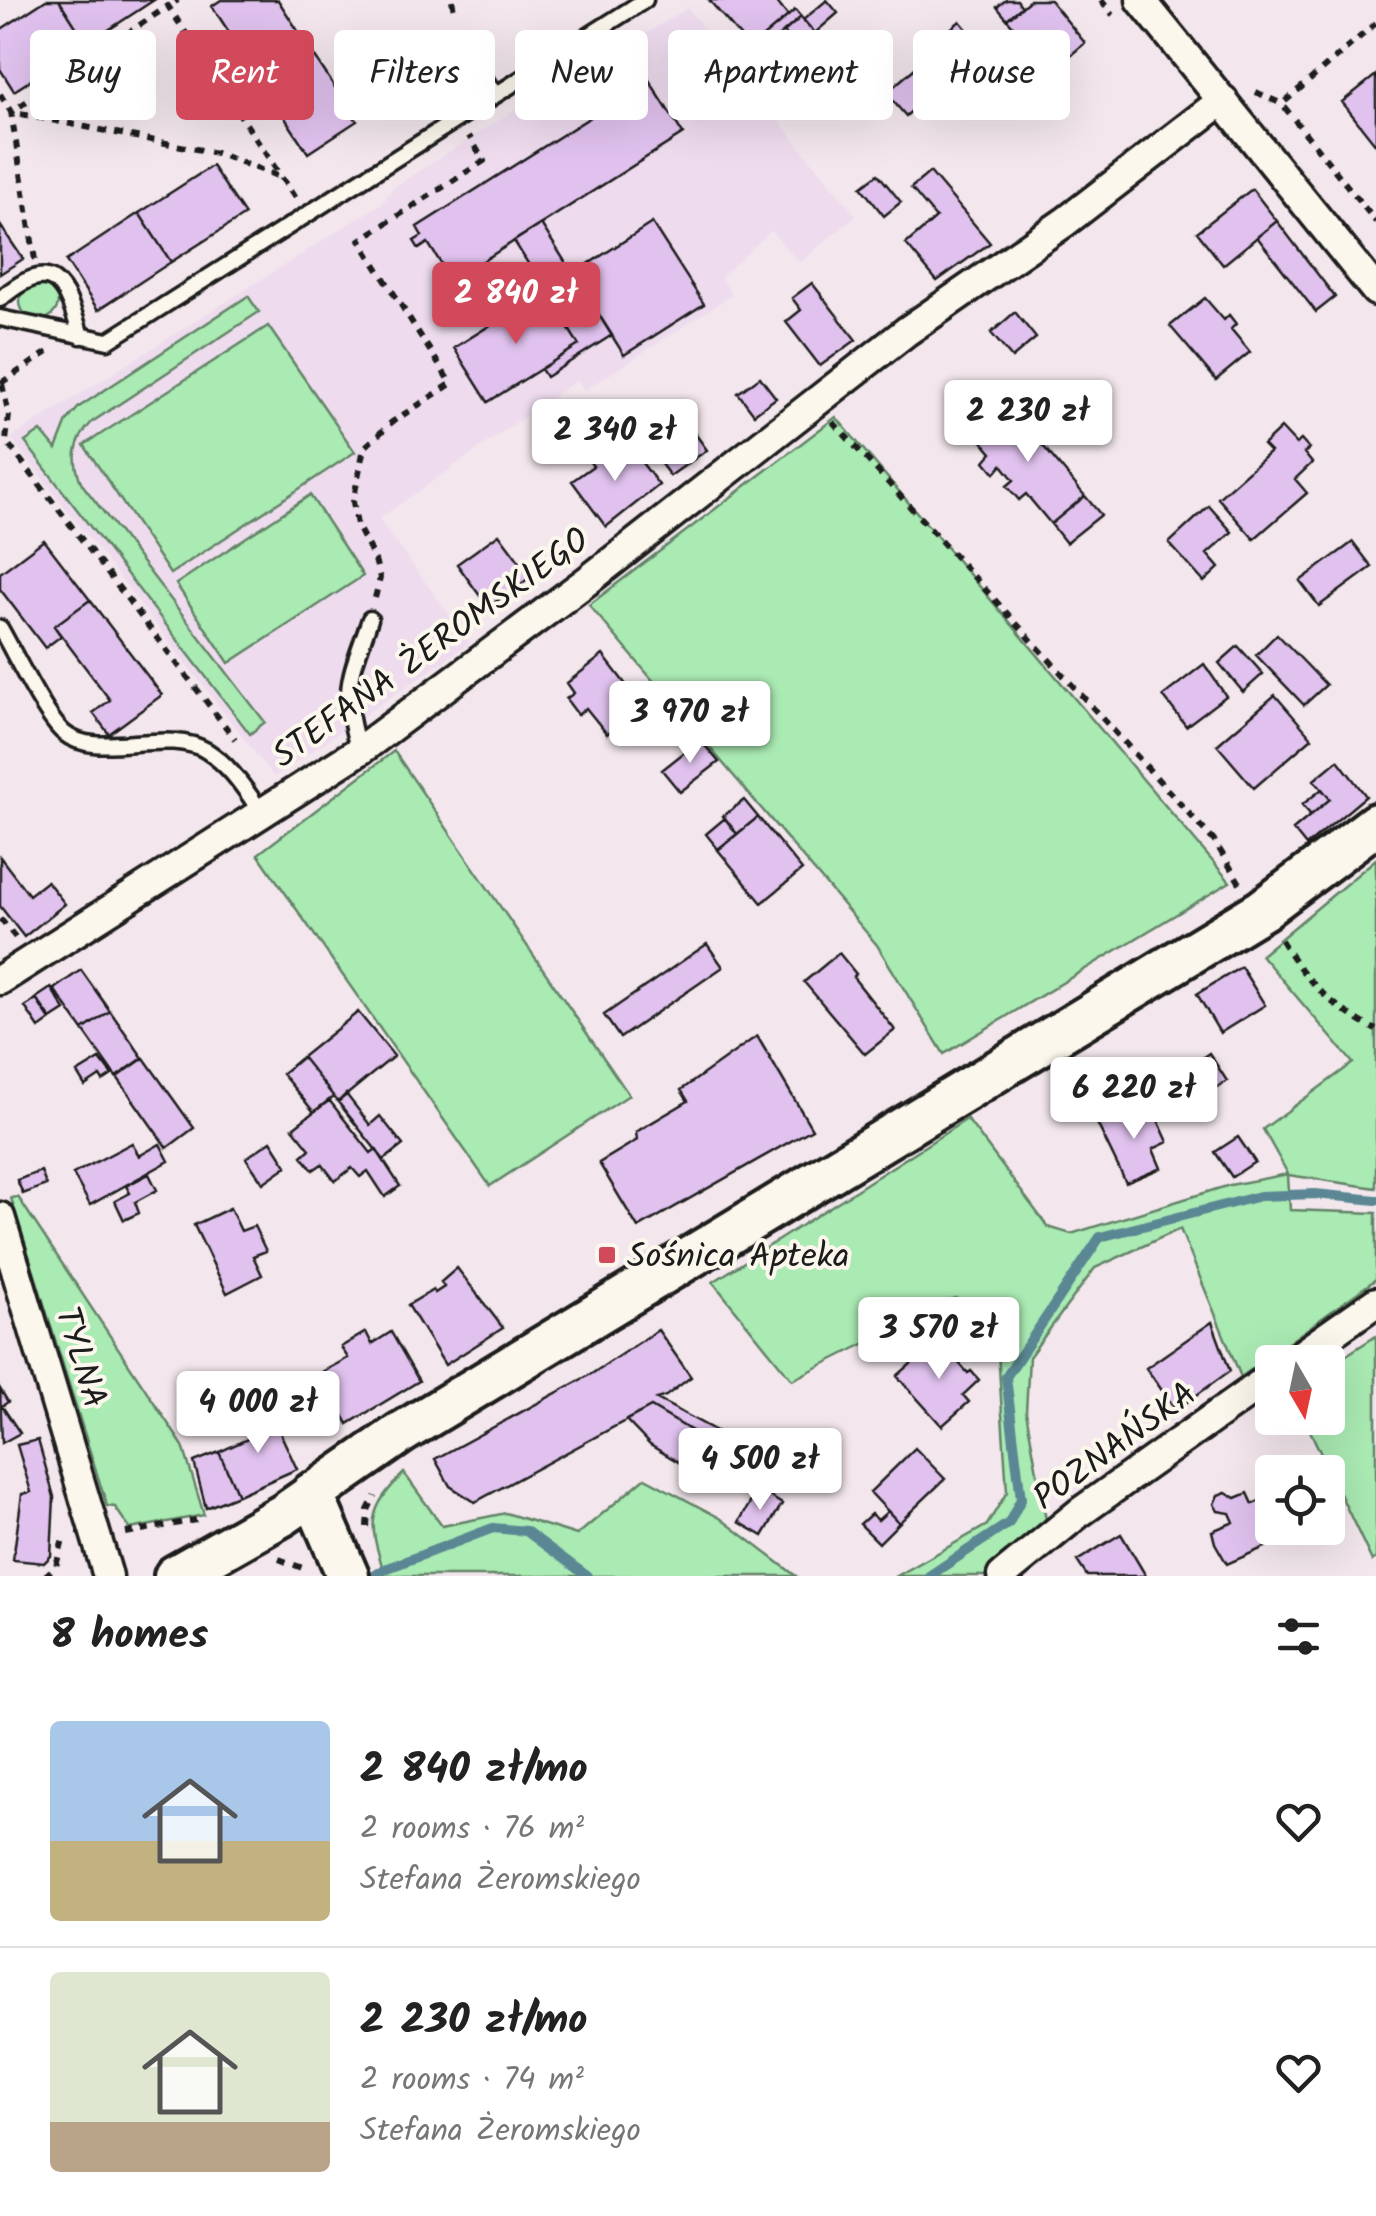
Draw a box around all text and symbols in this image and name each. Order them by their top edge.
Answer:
chip: Buy [30,30,156,120]
chip: Rent [176,30,314,120]
chip: Filters [334,30,495,120]
chip: New [515,30,648,120]
chip: Apartment [668,30,893,120]
chip: House [913,30,1070,120]
pin: 2 840 zł [413,262,619,347]
text: 2 840 zł [454,269,578,320]
pin: 2 230 zł [925,380,1131,465]
text: 2 230 zł [966,387,1090,438]
pin: 2 340 zł [512,399,718,484]
text: 2 340 zł [554,406,676,457]
street label: STEFANA ŻEROMSKIEGO [261,515,603,784]
pin: 3 970 zł [587,681,793,766]
text: 3 970 zł [631,688,749,739]
pin: 6 220 zł [1031,1057,1237,1142]
text: 6 220 zł [1072,1064,1196,1115]
place label: Sośnica Apteka [627,1230,850,1286]
marker: Sośnica Apteka [596,1244,618,1266]
pin: 3 570 zł [836,1297,1042,1382]
street label: TYLNA [37,1300,121,1415]
text: 3 570 zł [880,1304,998,1355]
north arrow [1255,1345,1345,1435]
map controls [1255,1345,1345,1545]
street label: POZNAŃSKA [1022,1369,1210,1526]
pin: 4 000 zł [155,1371,361,1456]
text: 4 000 zł [199,1378,317,1429]
pin: 4 500 zł [657,1428,863,1513]
text: 4 500 zł [701,1435,819,1486]
button: locate [1255,1455,1345,1545]
text: 8 homes [50,1603,208,1670]
icon: filters [1271,1609,1326,1664]
text: 2 840 zł/mo [360,1737,588,1804]
icon: home [130,1761,250,1881]
icon: heart [1271,1794,1326,1849]
text: 2 rooms · 76 m² [360,1804,584,1855]
text: Stefana Żeromskiego [360,1855,641,1906]
text: 2 230 zł/mo [360,1988,587,2055]
icon: home [130,2012,250,2132]
icon: heart [1271,2045,1326,2100]
text: 2 rooms · 74 m² [360,2055,584,2106]
text: Stefana Żeromskiego [360,2106,641,2157]

